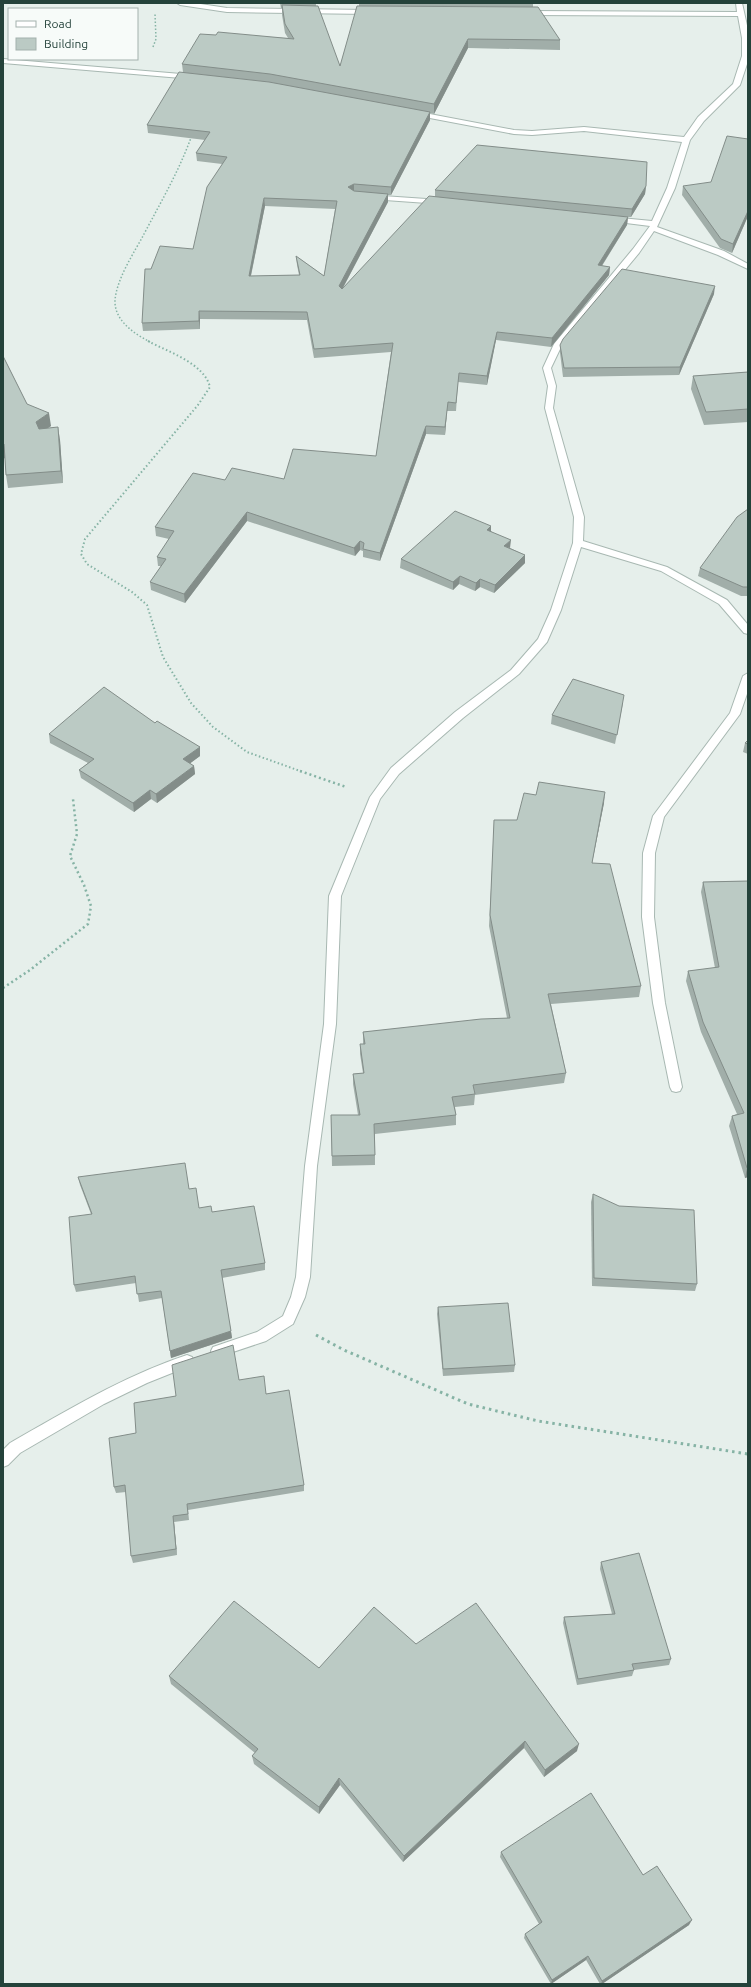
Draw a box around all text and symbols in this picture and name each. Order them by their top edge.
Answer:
legend [8,8,138,60]
text: Road [44,17,72,30]
text: Building [44,37,88,50]

